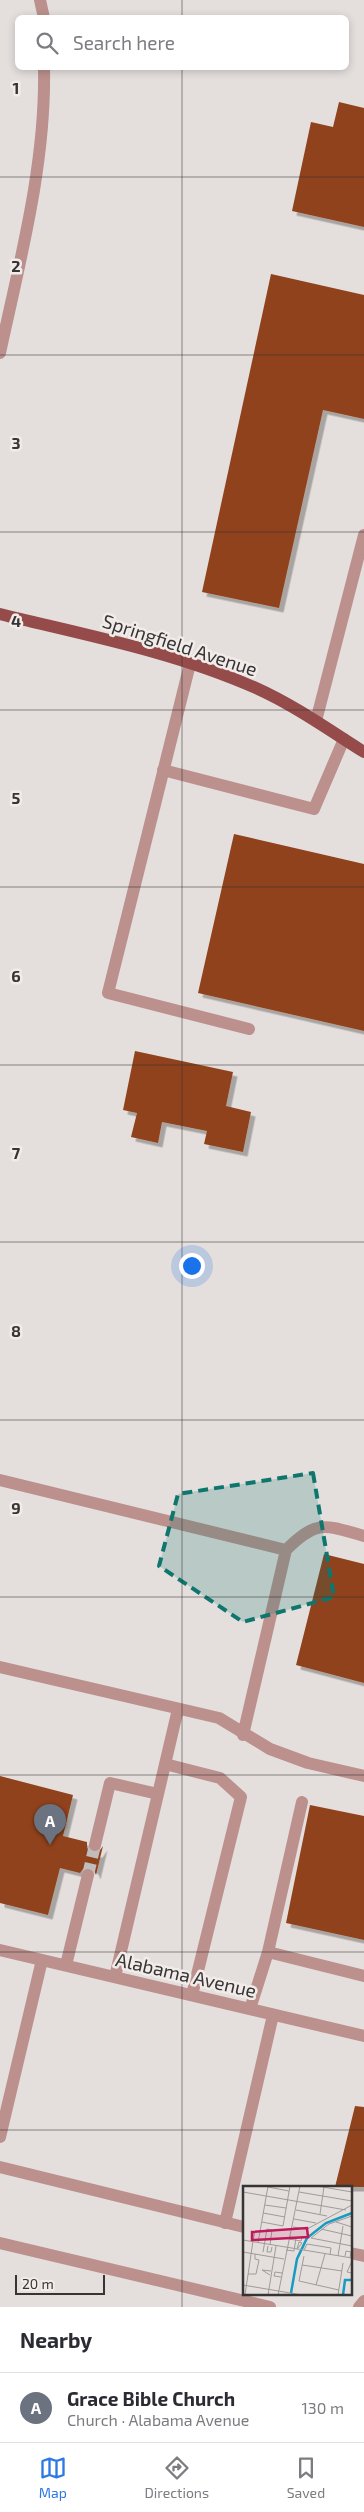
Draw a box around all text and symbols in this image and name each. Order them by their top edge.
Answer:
search box [15,15,349,70]
icon: search [33,29,61,57]
text: Search here [73,31,175,54]
text: 1 [13,78,19,97]
text: 2 [11,256,21,275]
text: 3 [11,433,21,452]
street label: Springfield Avenue [100,609,260,680]
text: 4 [11,611,21,630]
text: 5 [12,788,21,807]
text: 6 [11,966,21,985]
text: 7 [12,1143,21,1162]
your location [179,1253,205,1279]
text: 8 [11,1321,21,1340]
text: 9 [11,1498,21,1517]
pin: A [34,1804,66,1845]
street label: Alabama Avenue [114,1947,259,2002]
inset map [243,2186,352,2294]
scale bar [15,2272,105,2295]
text: 20 m [22,2275,54,2292]
text: Nearby [20,2327,92,2352]
text: Grace Bible Church [67,2387,235,2410]
text: A [31,2398,41,2417]
text: 130 m [302,2398,344,2417]
text: Church · Alabama Avenue [67,2410,249,2429]
tab: Map [39,2454,67,2501]
tab: Directions [145,2454,209,2501]
tab: Saved [287,2454,325,2501]

